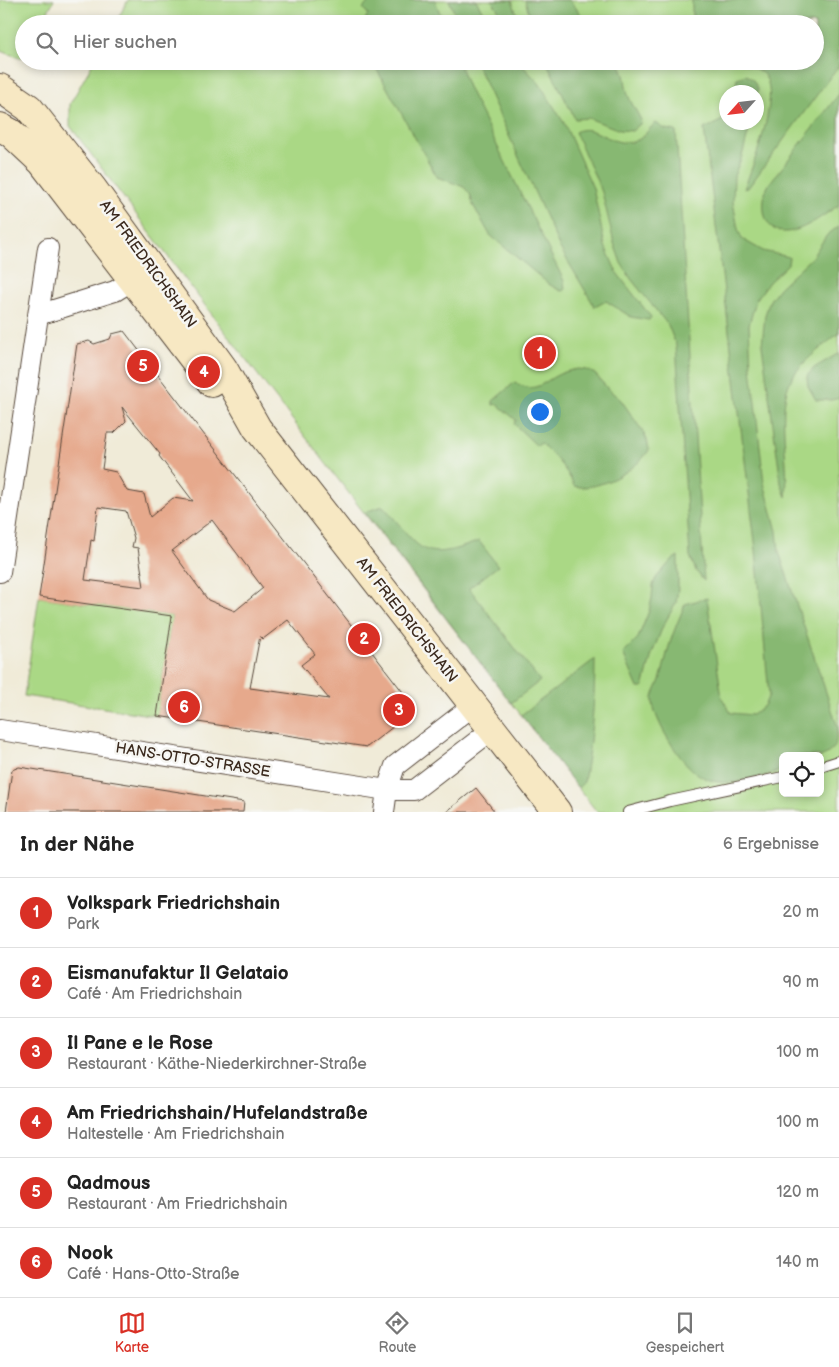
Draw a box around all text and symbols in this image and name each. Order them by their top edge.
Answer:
search box [15,15,824,70]
icon: search [33,29,61,57]
text: Hier suchen [73,31,177,54]
north arrow [719,85,764,130]
street label: AM FRIEDRICHSHAIN [95,196,201,332]
pin: 1 [524,334,556,372]
pin: 5 [127,347,159,385]
pin: 4 [188,353,220,391]
your location [527,399,553,425]
street label: AM FRIEDRICHSHAIN [352,554,462,686]
pin: 2 [348,620,380,658]
pin: 6 [168,688,200,726]
pin: 3 [383,691,415,729]
street label: HANS-OTTO-STRASSE [114,738,272,782]
map controls [779,752,824,797]
button: locate [779,752,824,797]
text: In der Nähe [20,832,134,857]
text: 6 Ergebnisse [723,835,819,854]
text: Volkspark Friedrichshain [67,892,280,915]
text: 1 [33,903,39,922]
text: 20 m [783,903,819,922]
text: Park [67,915,99,934]
text: Eismanufaktur Il Gelataio [67,962,289,985]
text: 2 [31,973,41,992]
text: 90 m [783,973,819,992]
text: Café · Am Friedrichshain [67,985,242,1004]
text: Il Pane e le Rose [67,1032,213,1055]
text: 3 [31,1043,41,1062]
text: 100 m [776,1043,819,1062]
text: Restaurant · Käthe-Niederkirchner-Straße [67,1055,367,1074]
text: Am Friedrichshain/Hufelandstraße [67,1102,368,1125]
text: 4 [31,1113,41,1132]
text: 100 m [776,1113,819,1132]
text: Haltestelle · Am Friedrichshain [67,1125,285,1144]
text: Qadmous [67,1172,150,1195]
text: 5 [31,1183,41,1202]
text: 120 m [776,1183,819,1202]
text: Restaurant · Am Friedrichshain [67,1195,288,1214]
text: Nook [67,1242,113,1265]
text: 6 [31,1253,41,1272]
text: 140 m [776,1253,819,1272]
text: Café · Hans-Otto-Straße [67,1265,239,1284]
tab: Karte [115,1309,149,1356]
tab: Route [379,1309,416,1356]
tab: Gespeichert [646,1309,724,1356]

